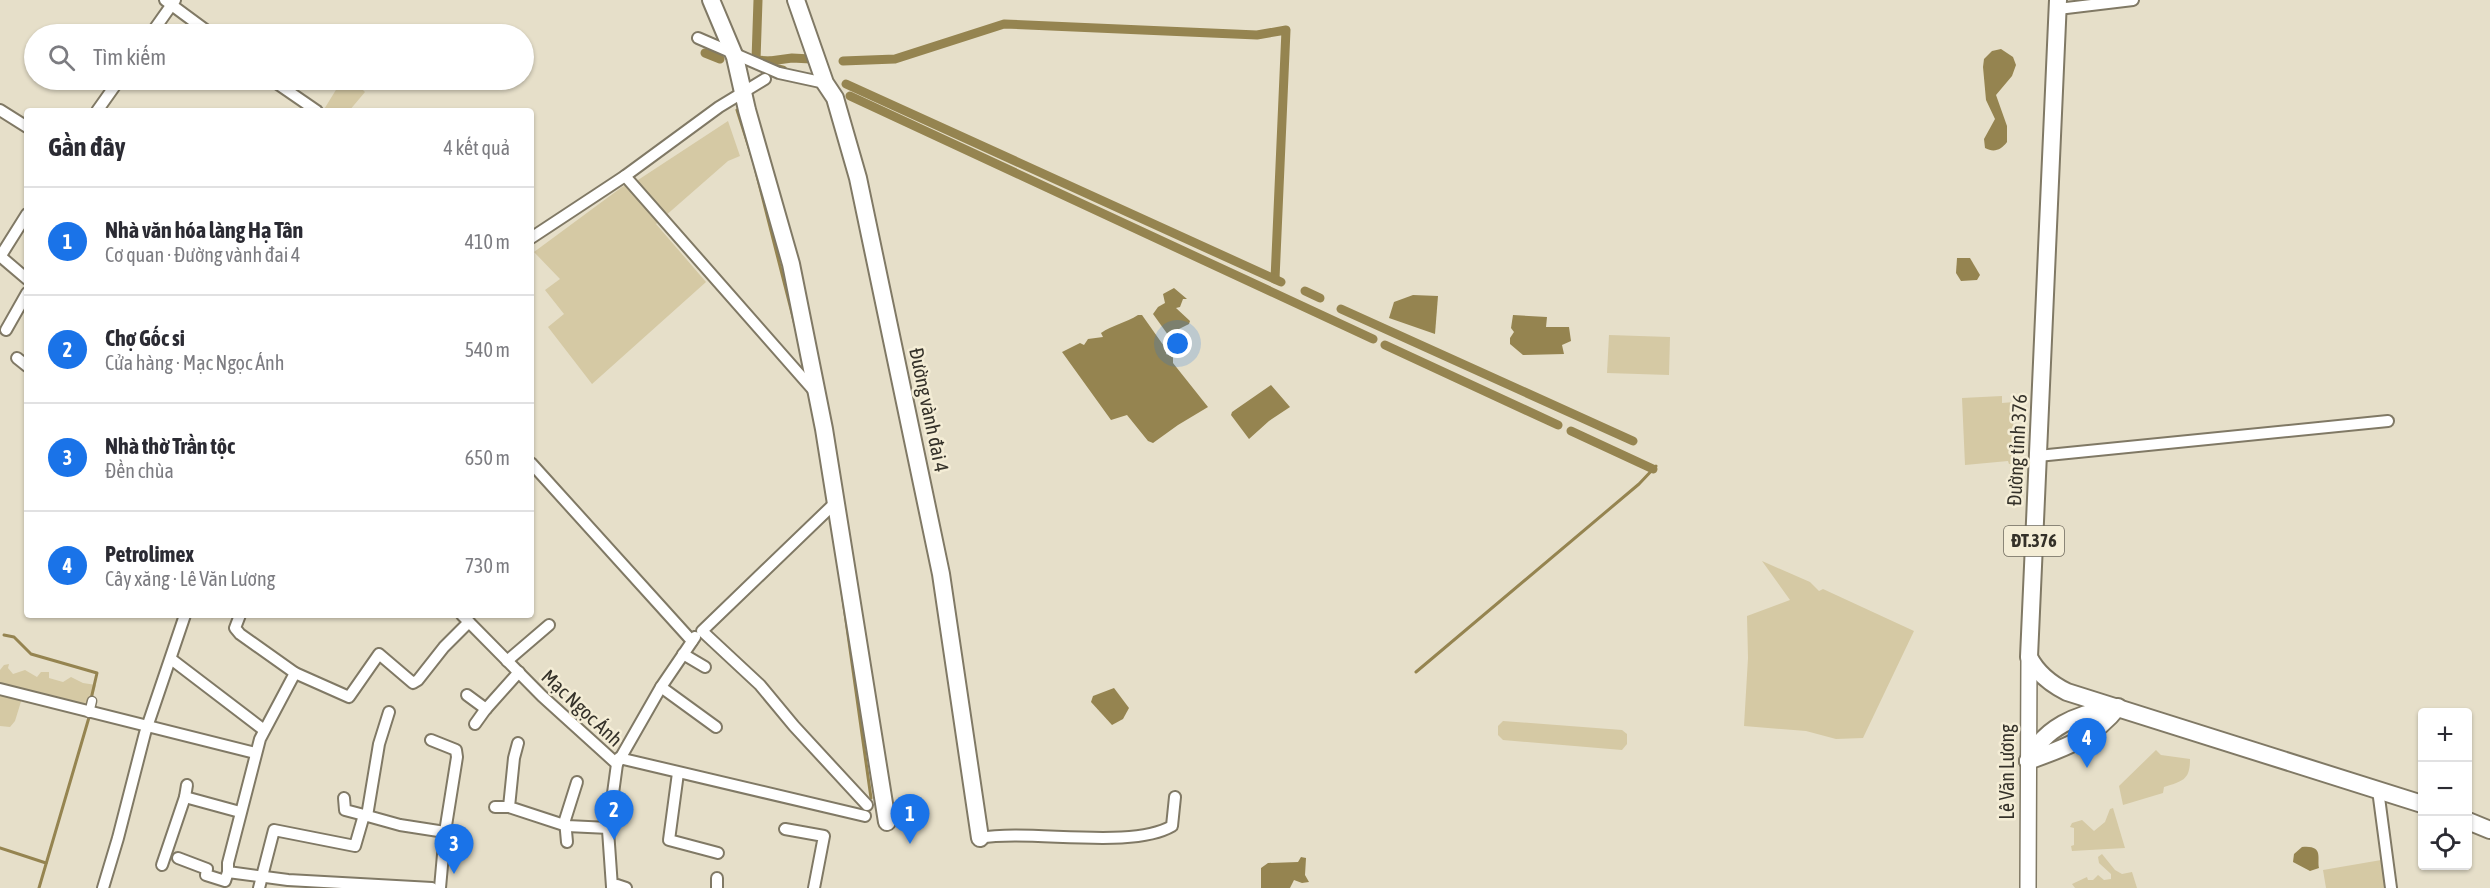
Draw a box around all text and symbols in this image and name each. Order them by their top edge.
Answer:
search box [24,24,534,90]
icon: search [45,41,78,74]
text: Tìm kiếm [93,44,166,70]
text: Gần đây [48,132,125,162]
text: 4 kết quả [443,136,510,159]
text: Nhà văn hóa làng Hạ Tân [105,217,303,243]
text: 1 [63,230,72,253]
text: 410 m [465,230,510,253]
text: Cơ quan · Đường vành đai 4 [105,243,300,266]
text: Chợ Gốc si [105,325,185,351]
your location [1163,329,1192,358]
text: 2 [63,338,72,361]
text: 540 m [465,338,510,361]
street label: Đường vành đai 4 [905,346,954,474]
text: Cửa hàng · Mạc Ngọc Ánh [105,351,284,374]
street label: Đường tỉnh 376 [2002,393,2031,506]
text: Nhà thờ Trần tộc [105,433,235,459]
text: 3 [63,446,72,469]
text: 650 m [465,446,510,469]
text: Đền chùa [105,459,174,482]
road number: ĐT.376 [2004,526,2064,556]
text: Petrolimex [105,541,194,567]
text: 4 [63,554,72,577]
text: 730 m [465,554,510,577]
text: Cây xăng · Lê Văn Lương [105,567,275,590]
street label: Mạc Ngọc Ánh [537,665,627,751]
map controls [2418,708,2472,870]
button: + [2418,708,2472,762]
pin: 4 [2068,718,2106,768]
street label: Lê Văn Lương [1995,724,2018,820]
button: − [2418,762,2472,816]
pin: 2 [594,790,634,840]
pin: 1 [890,794,930,844]
button: locate [2418,816,2472,870]
pin: 3 [434,824,474,874]

